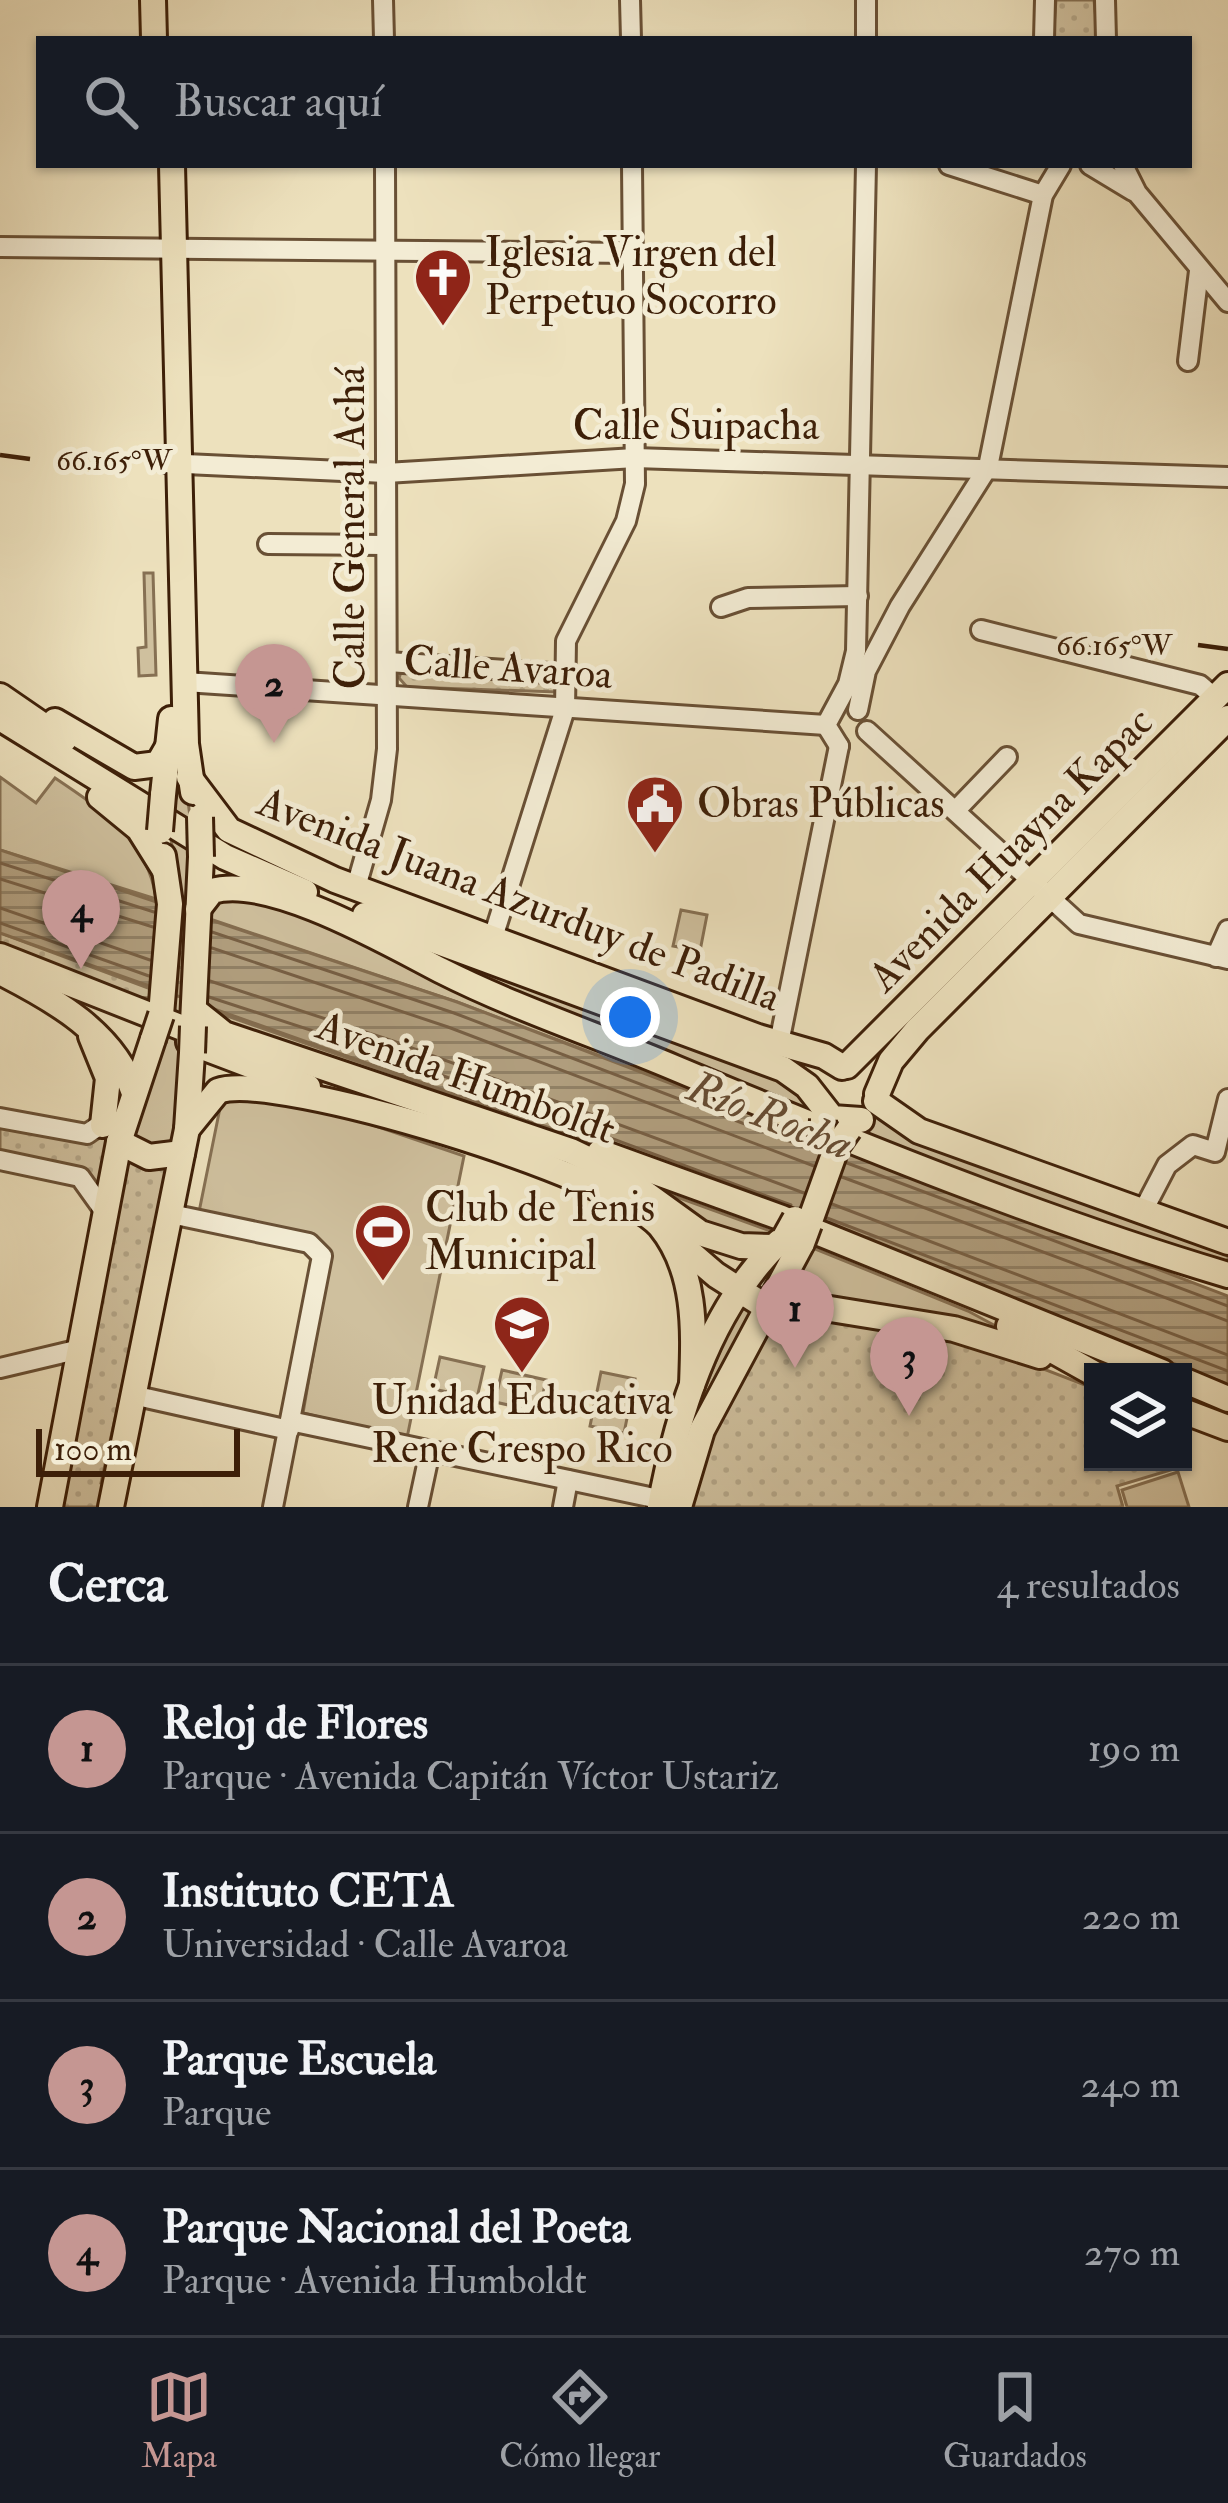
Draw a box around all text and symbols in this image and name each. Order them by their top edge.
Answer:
search box [36,36,1192,168]
icon: search [78,69,144,135]
text: Buscar aquí [174,74,382,130]
place label: Iglesia Virgen del Perpetuo Socorro [485,227,777,327]
church icon: Iglesia Virgen del Perpetuo Socorro [412,246,474,328]
street label: Calle General Achá [325,366,377,690]
street label: Calle Suipacha [573,400,820,452]
text: 66.165°W [56,442,173,479]
text: 66.165°W [1056,627,1173,664]
street label: Calle Avaroa [402,635,615,701]
pin: 2 [235,644,313,743]
street label: Avenida Huayna Kapac [857,697,1164,1004]
public building icon: Obras Públicas [624,773,686,855]
street label: Avenida Juana Azurduy de Padilla [249,776,788,1024]
place label: Obras Públicas [697,778,945,830]
pin: 4 [42,870,120,969]
your location [600,987,660,1047]
street label: Avenida Humboldt [309,1000,622,1156]
water label: Río Rocha [679,1059,860,1173]
place label: Club de Tenis Municipal [425,1182,655,1282]
sports icon: Club de Tenis Municipal [352,1201,414,1283]
pin: 1 [756,1269,834,1368]
school or university icon: Unidad Educativa Rene Crespo Rico [491,1293,553,1375]
pin: 3 [870,1317,948,1416]
map controls [1084,1363,1192,1471]
button: layers [1084,1363,1192,1471]
place label: Unidad Educativa Rene Crespo Rico [371,1375,673,1475]
scale bar [36,1423,240,1476]
text: 100 m [54,1429,132,1470]
text: Cerca [48,1553,167,1617]
text: 4 resultados [997,1561,1180,1610]
text: Reloj de Flores [162,1696,428,1752]
text: 1 [80,1724,94,1773]
text: 190 m [1088,1724,1180,1773]
text: Parque · Avenida Capitán Víctor Ustariz [162,1752,779,1801]
text: Instituto CETA [162,1864,454,1920]
text: 2 [77,1892,97,1941]
text: 220 m [1082,1892,1180,1941]
text: Universidad · Calle Avaroa [162,1920,568,1969]
text: Parque Escuela [162,2032,436,2088]
text: 3 [80,2060,94,2109]
text: 240 m [1081,2060,1180,2109]
text: Parque [162,2088,271,2137]
text: Parque Nacional del Poeta [162,2200,630,2256]
text: 4 [76,2228,98,2277]
text: 270 m [1084,2228,1180,2277]
text: Parque · Avenida Humboldt [162,2256,587,2305]
tab: Mapa [141,2364,217,2477]
tab: Cómo llegar [499,2364,660,2477]
tab: Guardados [943,2364,1087,2477]

